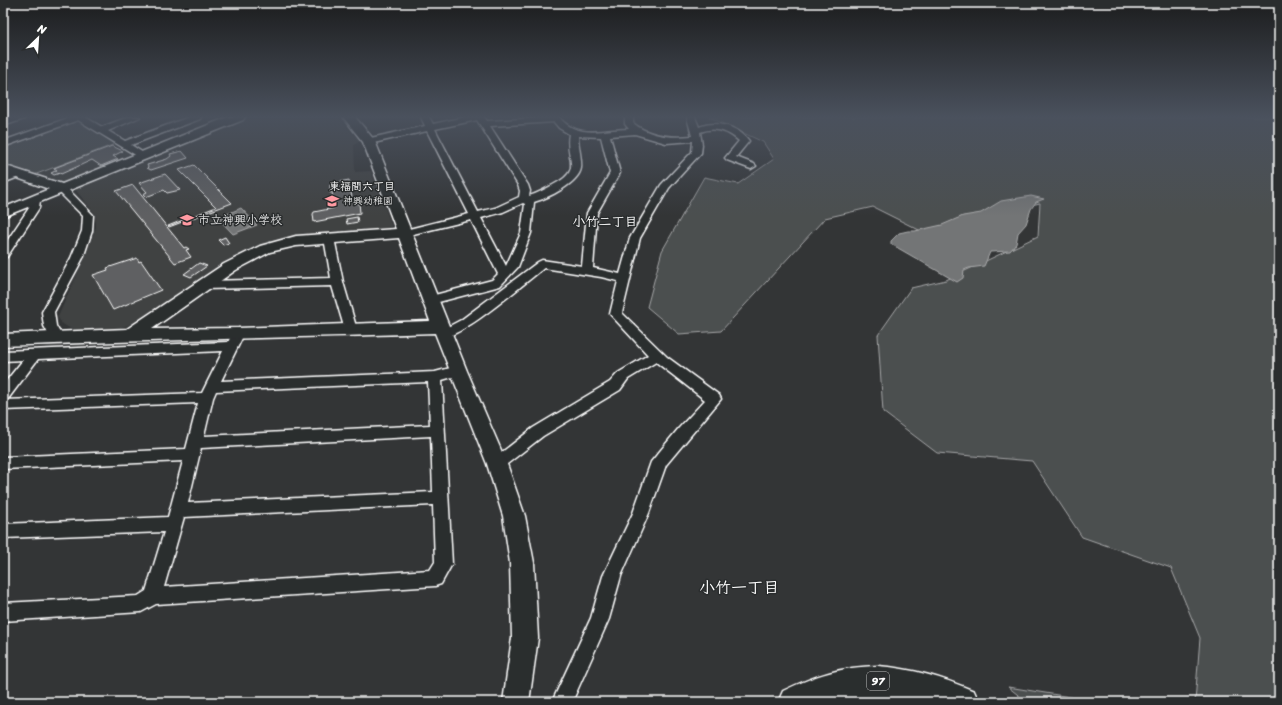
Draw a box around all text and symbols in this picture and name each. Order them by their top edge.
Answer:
north arrow [18,18,58,58]
text: N [34,19,50,40]
district label: 東福間六丁目 [329,177,395,196]
place label: 神興幼稚園 [343,192,393,210]
school or university icon: 神興幼稚園 [324,193,340,209]
place label: 市立神興小学校 [198,209,282,231]
district label: 小竹二丁目 [572,210,638,233]
school or university icon: 市立神興小学校 [179,212,195,228]
district label: 小竹一丁目 [699,573,779,602]
road number: 97 [867,672,889,690]

